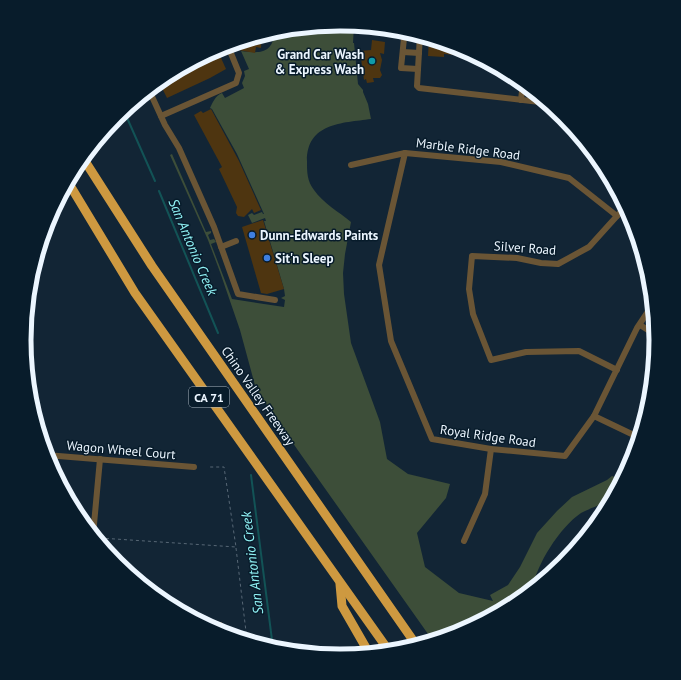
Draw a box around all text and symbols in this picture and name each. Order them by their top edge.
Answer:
place label: Grand Car Wash & Express Wash [275,46,364,78]
marker: Grand Car Wash & Express Wash [367,56,377,66]
street label: Marble Ridge Road [415,134,521,164]
water label: San Antonio Creek [164,196,222,299]
place label: Dunn-Edwards Paints [260,227,379,244]
marker: Dunn-Edwards Paints [247,230,257,240]
street label: Silver Road [493,237,557,259]
place label: Sit'n Sleep [275,250,333,267]
marker: Sit'n Sleep [262,253,272,263]
street label: Chino Valley Freeway [217,343,299,449]
road number: CA 71 [189,387,229,407]
street label: Royal Ridge Road [439,421,537,451]
street label: Wagon Wheel Court [66,437,177,463]
water label: San Antonio Creek [237,510,267,615]

